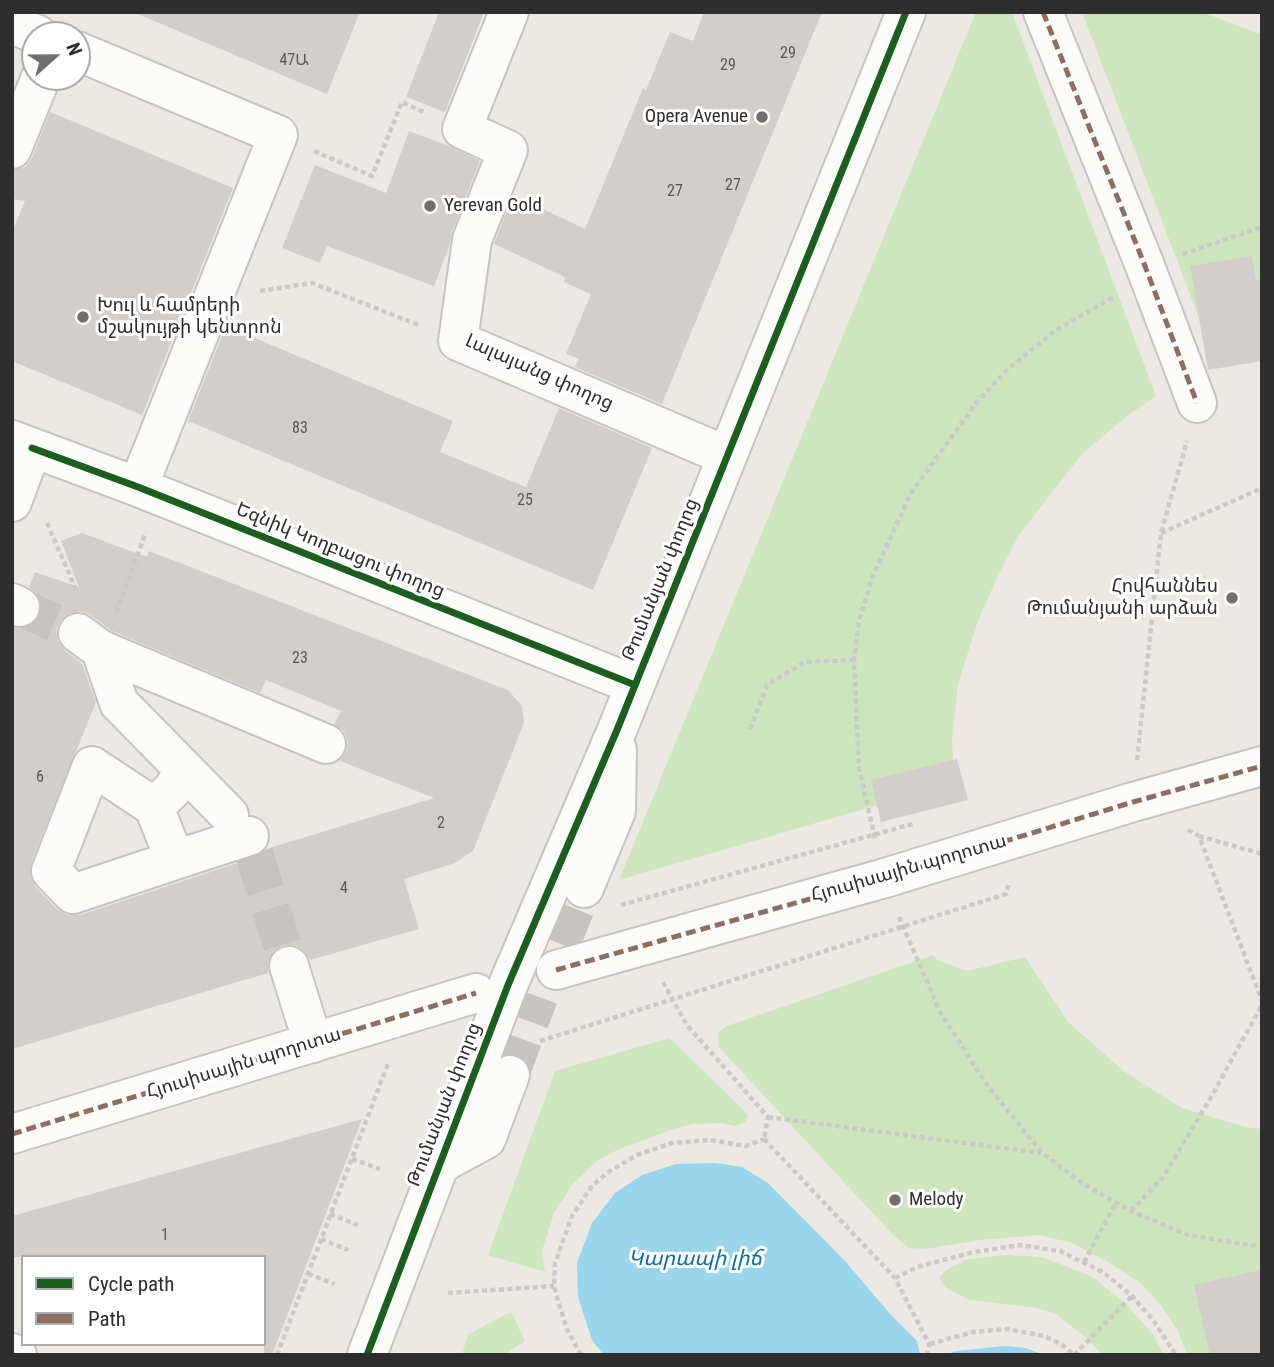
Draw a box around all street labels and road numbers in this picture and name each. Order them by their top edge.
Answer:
street label: Լալայանց փողոց [461,330,617,416]
street label: Թումանյան փողոց [618,495,704,665]
street label: Եզնիկ Կողբացու փողոց [232,499,448,603]
street label: Հյուսիսային պողոտա [809,830,1009,908]
street label: Թումանյան փողոց [403,1020,487,1190]
street label: Հյուսիսային պողոտա [144,1024,344,1104]

